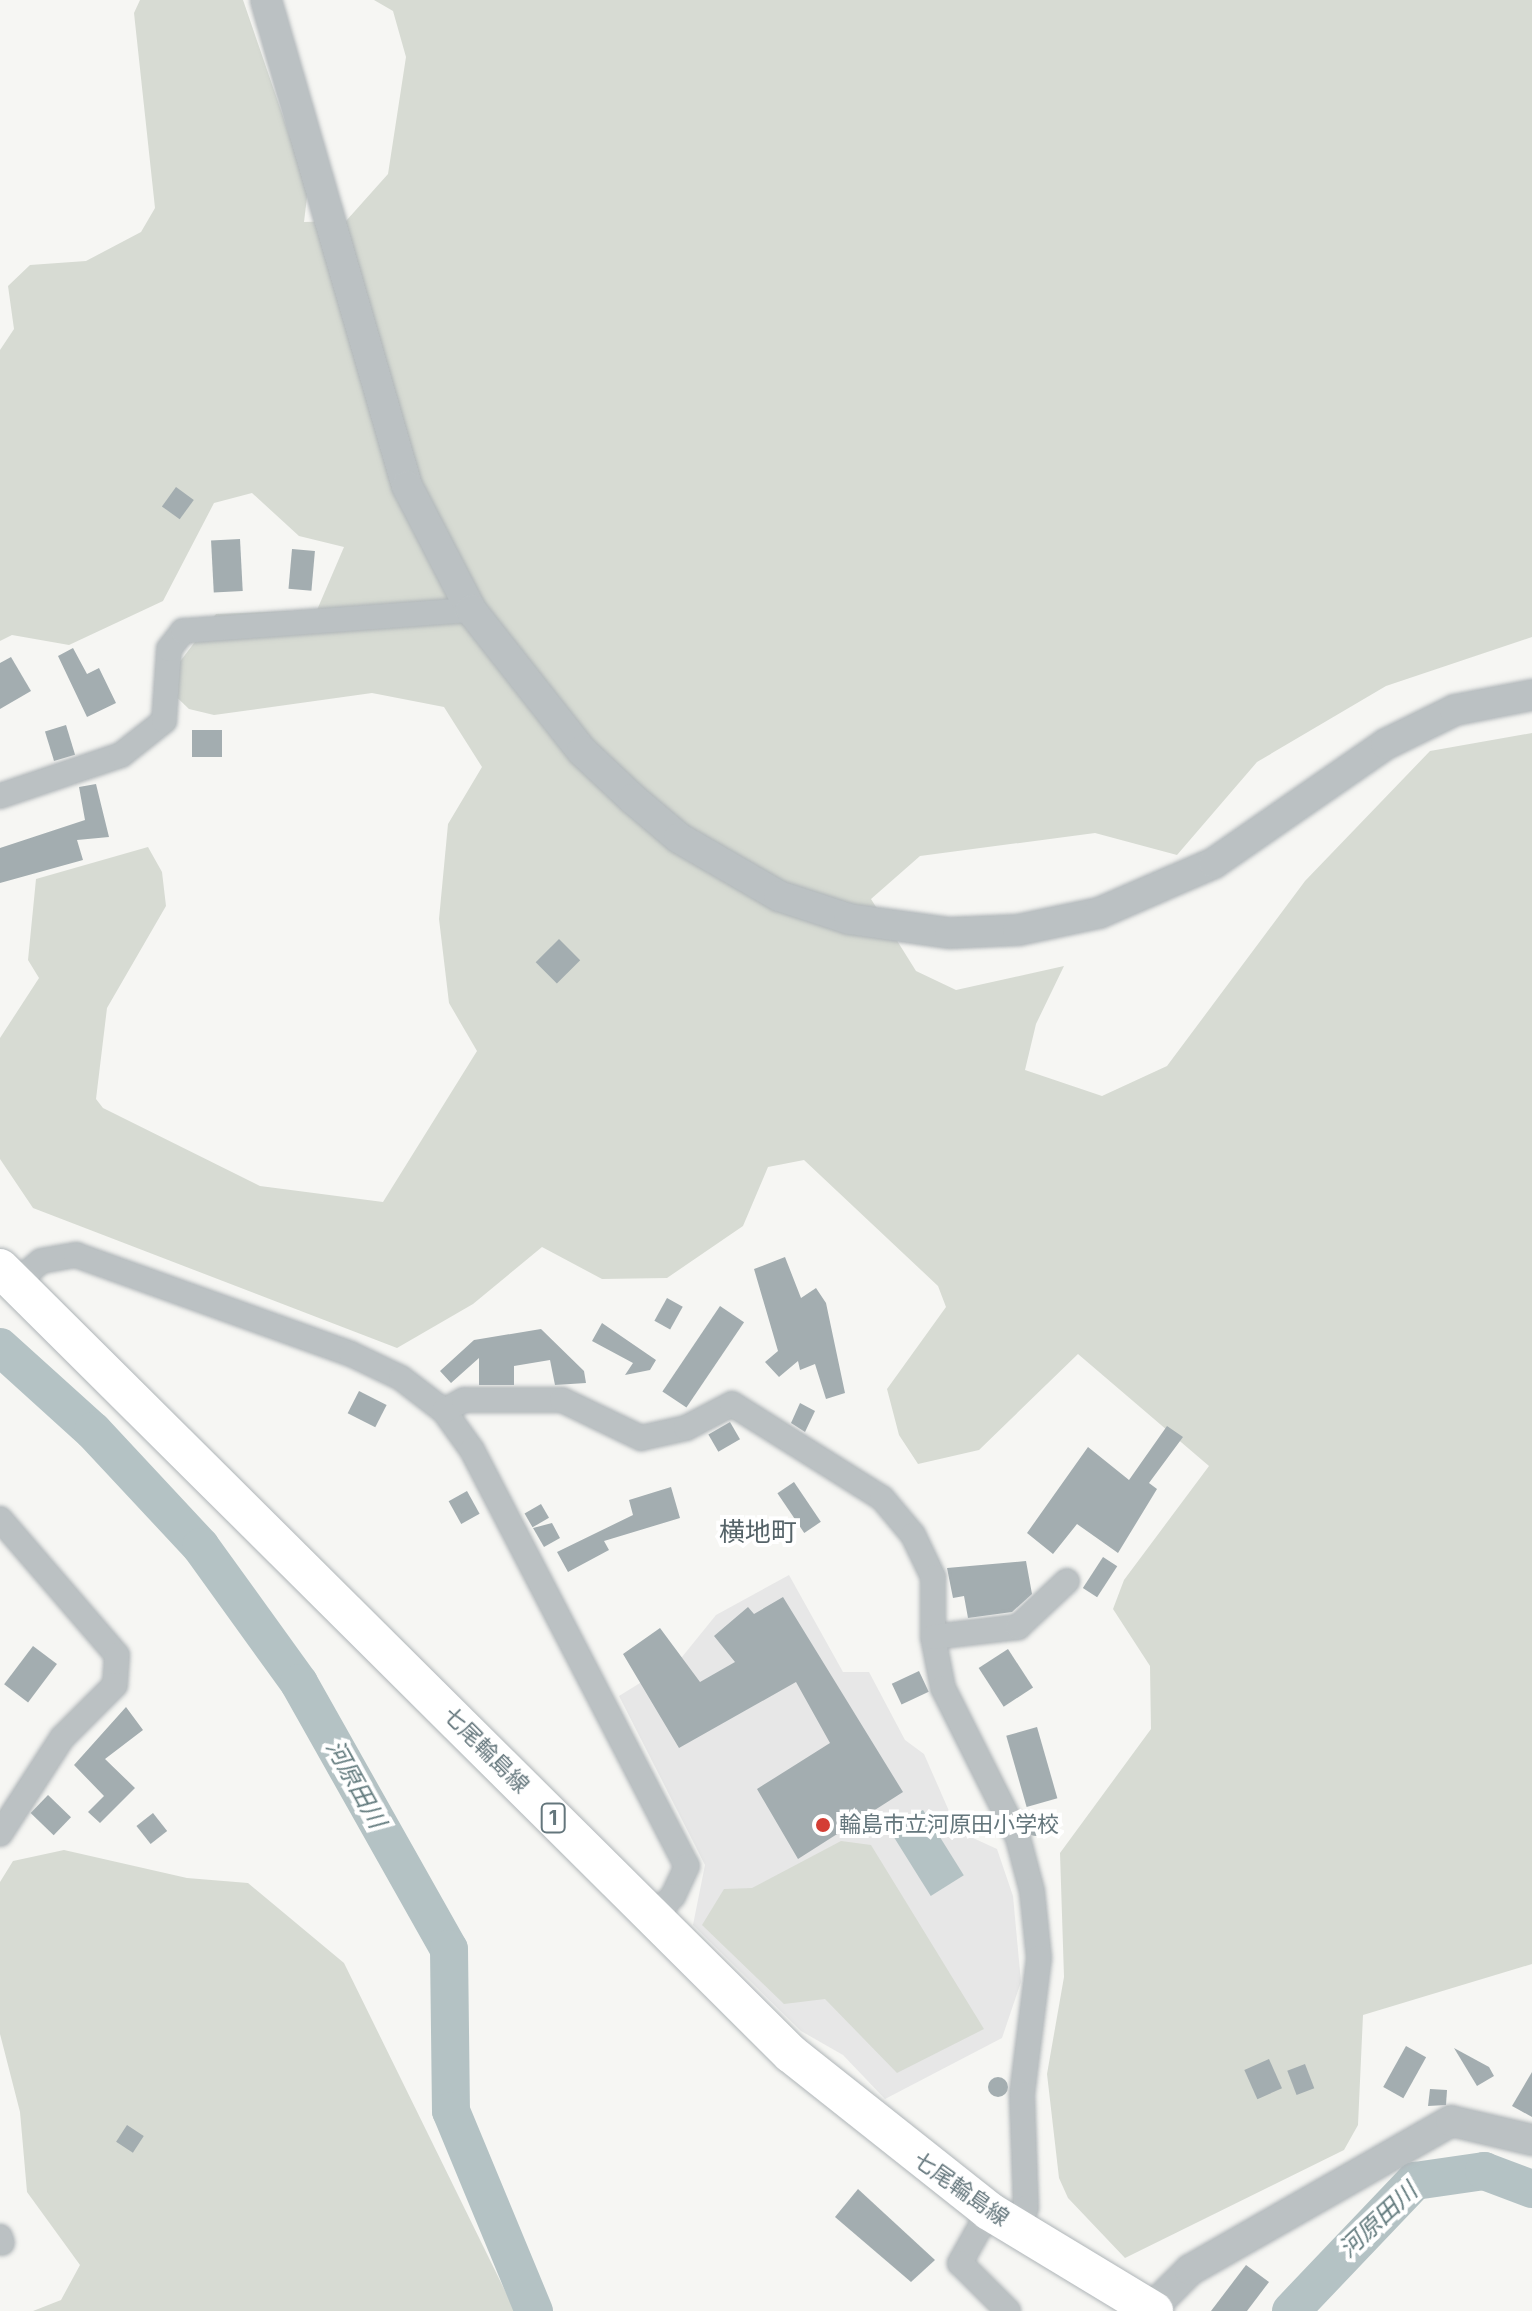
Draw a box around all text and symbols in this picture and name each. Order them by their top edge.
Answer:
district label: 横地町 [719,1516,797,1548]
street label: 七尾輪島線 [438,1702,534,1798]
water label: 河原田川 [320,1735,392,1833]
road number: 1 [539,1802,567,1834]
place label: 輪島市立河原田小学校 [839,1812,1059,1838]
marker: 輪島市立河原田小学校 [814,1816,832,1834]
street label: 七尾輪島線 [908,2147,1014,2231]
water label: 河原田川 [1333,2177,1423,2263]

